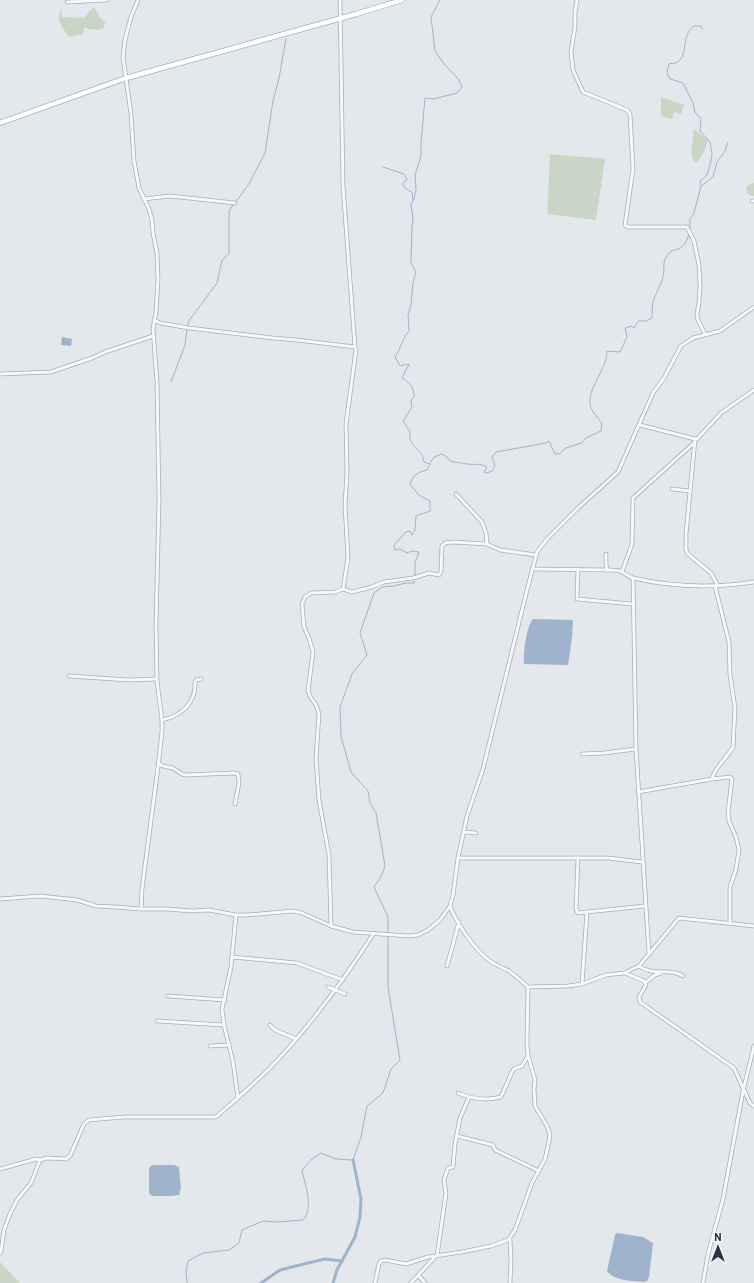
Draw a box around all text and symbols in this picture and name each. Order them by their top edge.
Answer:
north arrow [698,1227,738,1267]
text: N [714,1230,722,1243]

